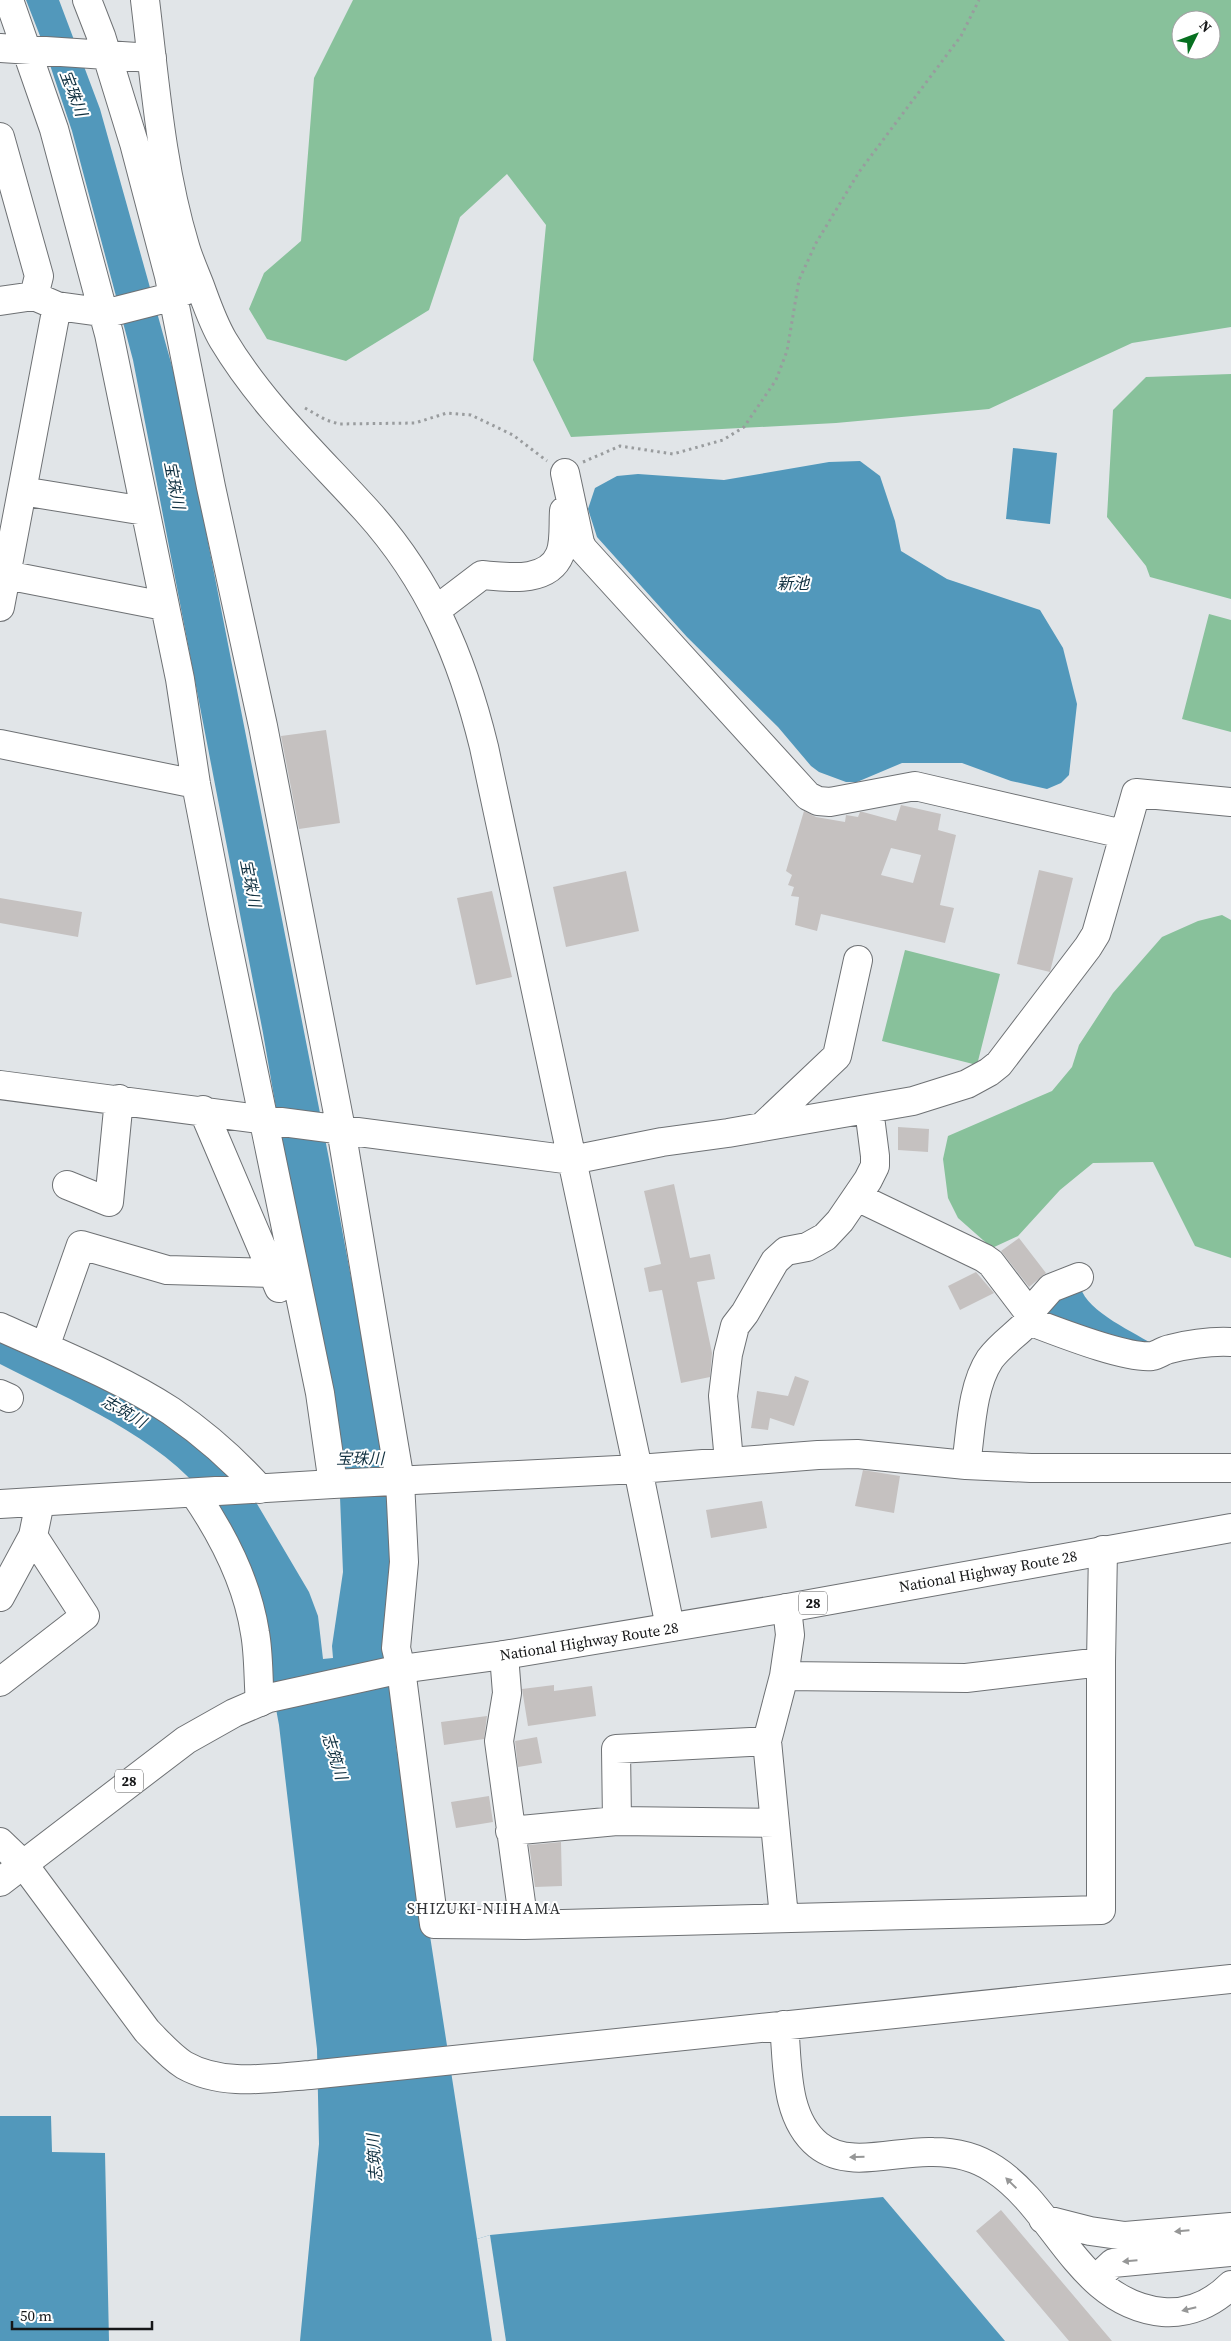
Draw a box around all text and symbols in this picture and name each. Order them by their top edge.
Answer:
north arrow [1171,10,1221,60]
text: N [1195,16,1217,37]
water label: 宝珠川 [55,67,94,121]
water label: 宝珠川 [160,459,191,513]
water label: 新池 [777,572,811,594]
water label: 宝珠川 [236,857,267,911]
water label: 志筑川 [98,1389,152,1434]
water label: 宝珠川 [336,1447,386,1469]
street label: National Highway Route 28 [897,1545,1079,1597]
road number: 28 [799,1592,827,1615]
street label: National Highway Route 28 [498,1617,680,1665]
water label: 志筑川 [317,1730,353,1784]
road number: 28 [115,1770,143,1792]
district label: SHIZUKI-NIIHAMA [407,1897,561,1919]
water label: 志筑川 [361,2131,387,2183]
one-way arrow [849,2153,865,2161]
one-way arrow [1005,2177,1017,2189]
one-way arrow [1174,2227,1190,2235]
one-way arrow [1122,2257,1138,2265]
scale bar [12,2298,152,2330]
text: 50 m [20,2305,52,2326]
one-way arrow [1182,2305,1197,2313]

